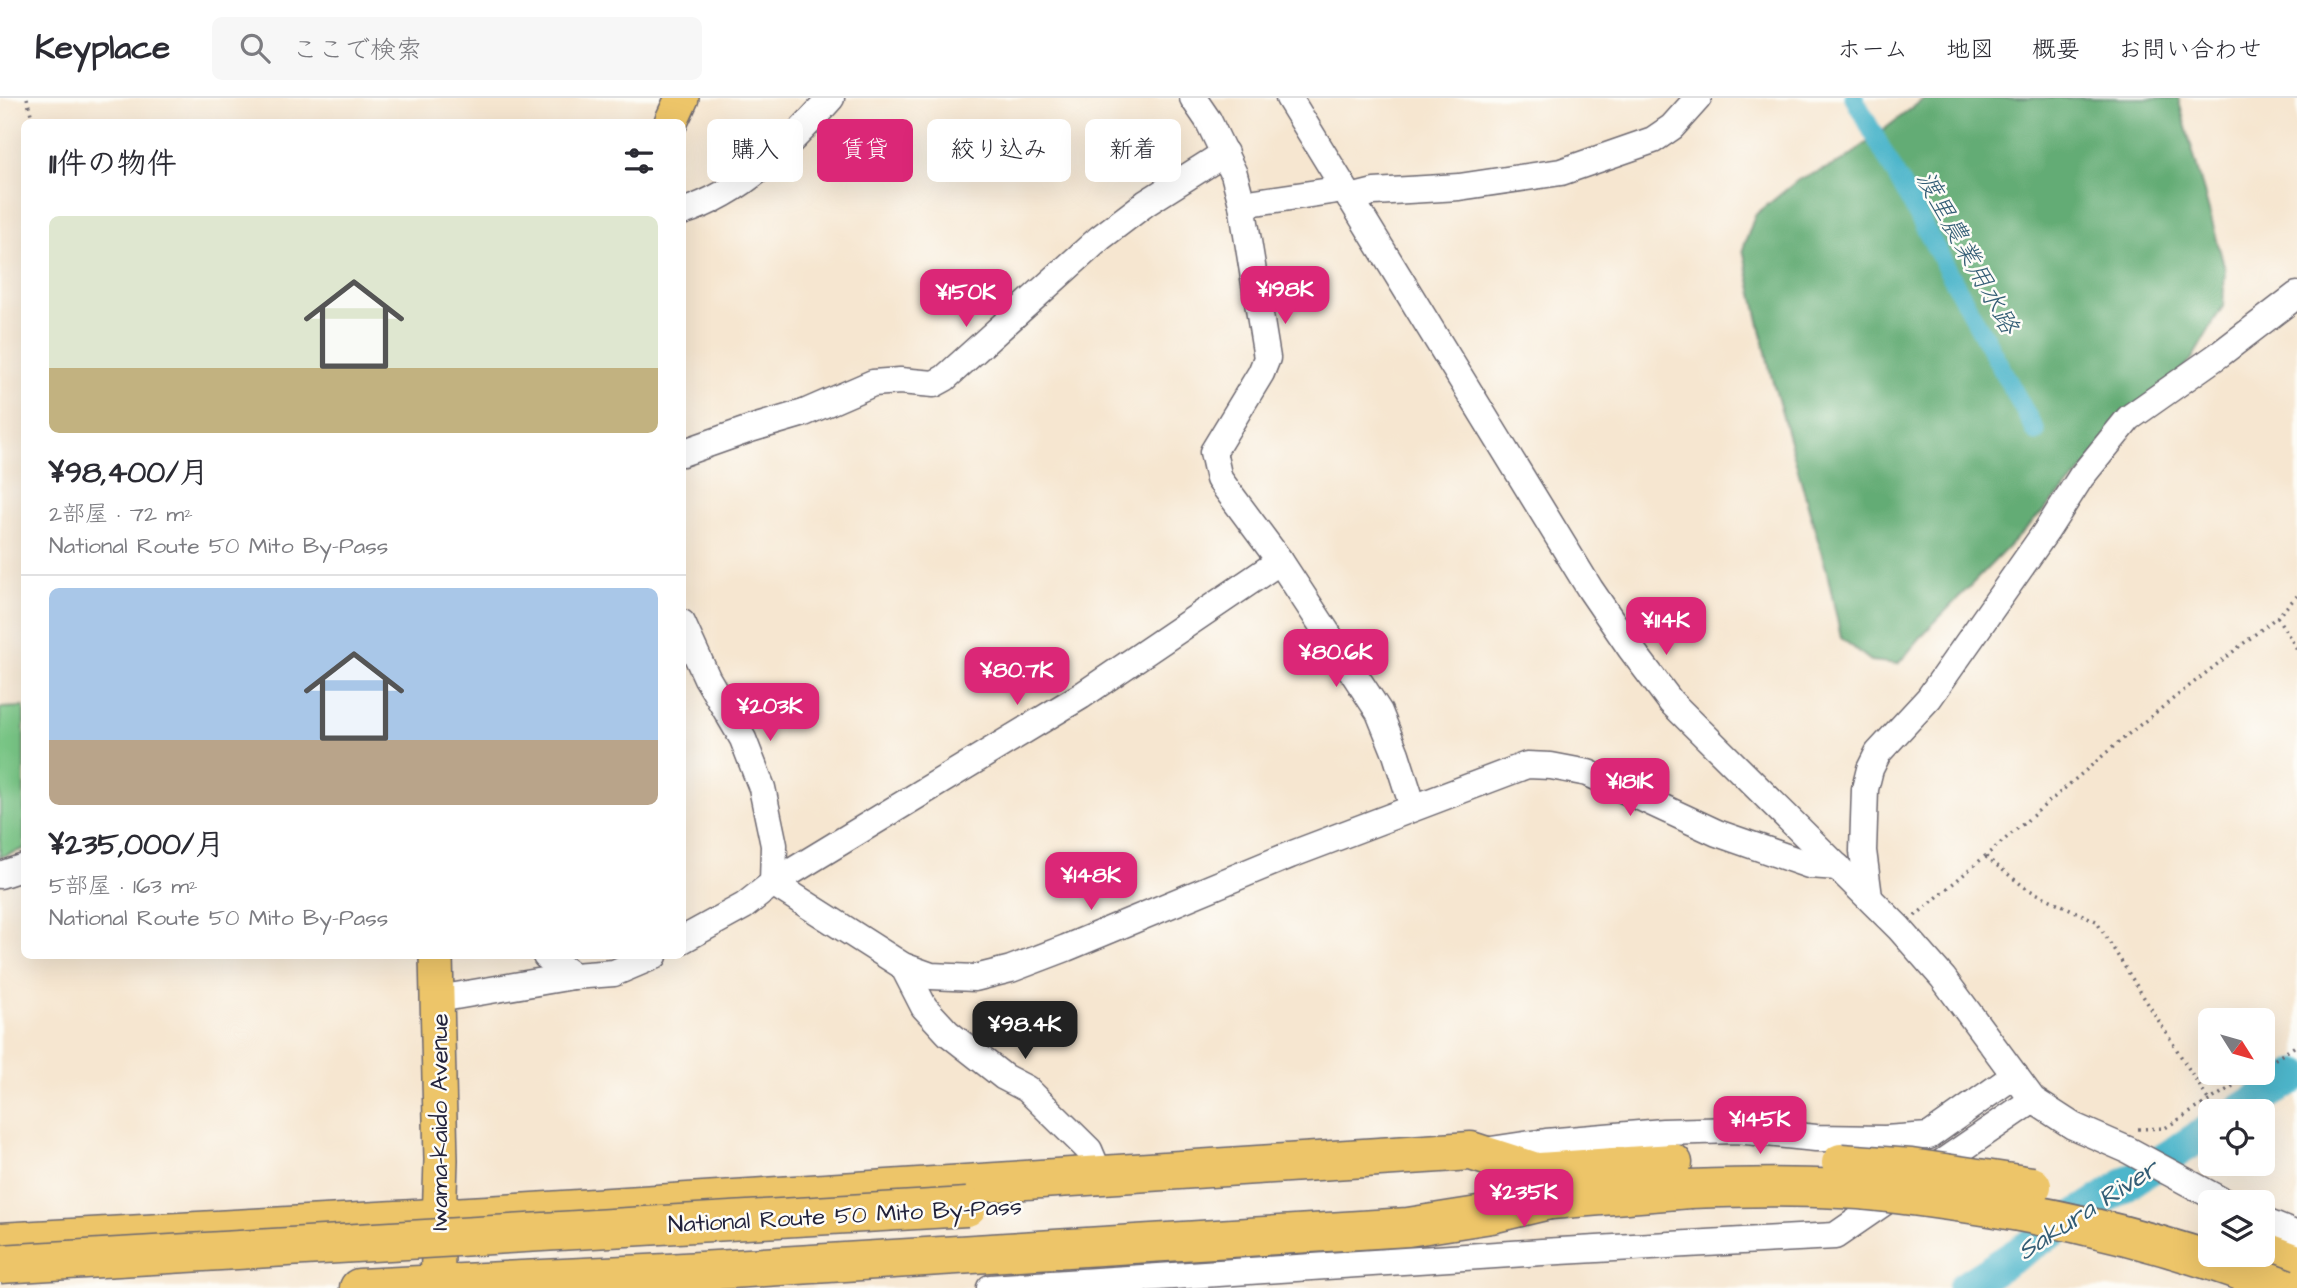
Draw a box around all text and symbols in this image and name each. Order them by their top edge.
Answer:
search box [212,17,702,80]
text: Keyplace [35,25,170,71]
icon: search [236,29,274,67]
text: ここで検索 [292,32,422,68]
text: ホーム [1837,33,1908,67]
text: 地図 [1946,33,1994,67]
text: 概要 [2032,33,2080,67]
text: お問い合わせ [2118,33,2262,67]
chip: 購入 [707,119,803,182]
chip: 賃貸 [817,119,913,182]
chip: 絞り込み [927,119,1071,182]
chip: 新着 [1085,119,1181,182]
icon: filters [620,142,658,180]
text: 11件の物件 [49,143,177,185]
water label: 渡里農業用水路 [1907,164,2028,343]
icon: home [291,261,417,387]
pin: ¥198K [1236,266,1334,326]
pin: ¥150K [917,270,1015,329]
text: ¥198K [1256,273,1314,305]
text: ¥150K [936,276,996,308]
text: ¥98,400/月 [49,452,209,494]
text: 2部屋 · 72 m² [49,498,193,530]
text: National Route 50 Mito By-Pass [49,530,388,562]
pin: ¥114K [1617,598,1715,657]
text: ¥114K [1642,604,1690,636]
pin: ¥80.6K [1279,630,1393,689]
icon: home [291,633,417,759]
text: ¥80.6K [1299,636,1373,668]
pin: ¥80.7K [960,648,1074,707]
text: ¥80.7K [980,654,1054,686]
pin: ¥203K [721,684,819,743]
text: ¥203K [737,690,803,722]
pin: ¥181K [1581,758,1679,818]
text: ¥181K [1606,765,1654,797]
text: ¥235,000/月 [49,824,224,866]
pin: ¥148K [1042,852,1140,912]
text: ¥148K [1061,859,1121,891]
text: 5部屋 · 163 m² [49,870,198,902]
text: National Route 50 Mito By-Pass [49,902,388,934]
pin: ¥98.4K [968,1002,1082,1061]
text: ¥98.4K [988,1008,1062,1040]
north arrow [2198,1008,2275,1085]
map controls [2198,1008,2275,1267]
street label: Iwama-kaido Avenue [423,1013,457,1231]
pin: ¥145K [1711,1096,1809,1156]
button: locate [2198,1099,2275,1176]
text: ¥145K [1729,1103,1791,1135]
water label: Sakura River [2010,1149,2167,1269]
pin: ¥235K [1475,1170,1573,1229]
text: ¥235K [1490,1176,1558,1208]
street label: National Route 50 Mito By-Pass [667,1190,1023,1243]
button: layers [2198,1190,2275,1267]

